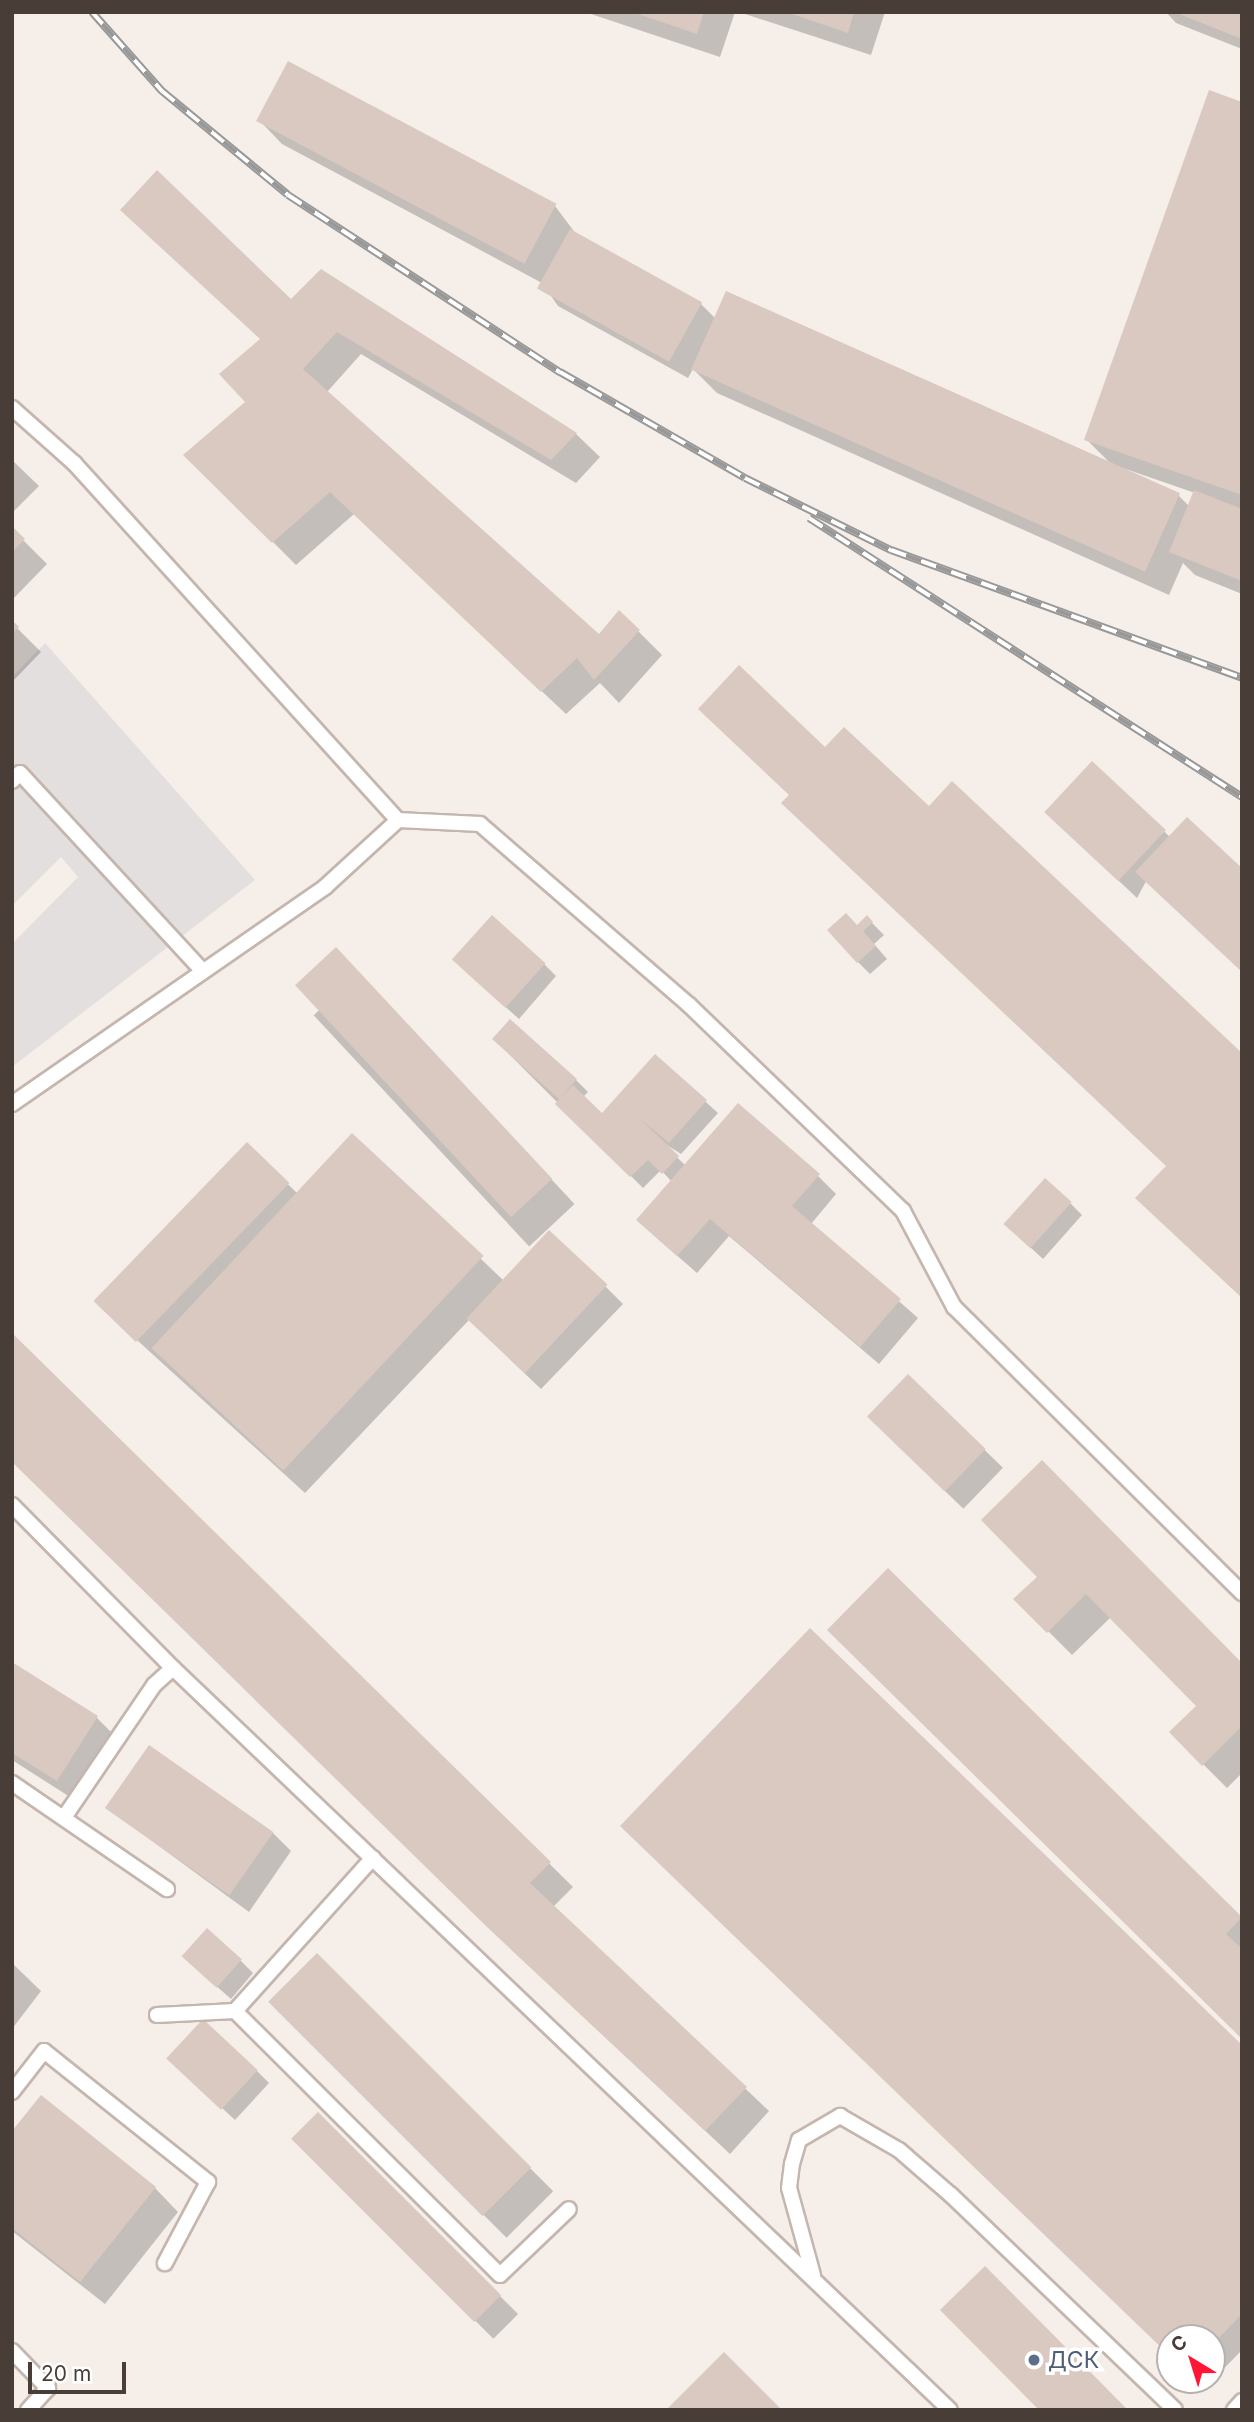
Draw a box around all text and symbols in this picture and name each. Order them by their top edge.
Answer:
north arrow [1156,2324,1226,2394]
text: С [1166,2330,1192,2357]
place label: ДСК [1048,2346,1099,2374]
scale bar [32,2348,130,2392]
marker: ДСК [1026,2352,1042,2368]
text: 20 m [41,2361,91,2386]

